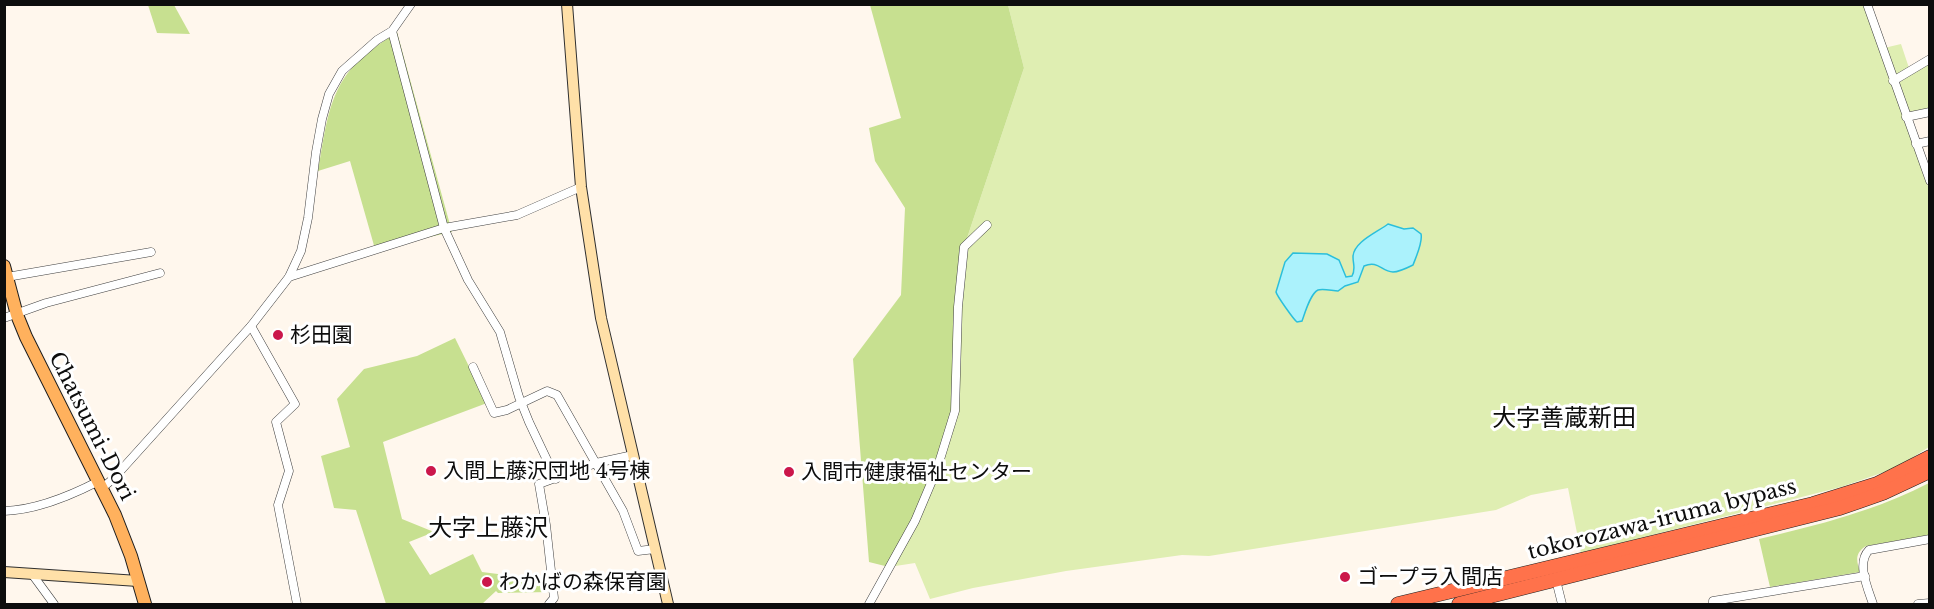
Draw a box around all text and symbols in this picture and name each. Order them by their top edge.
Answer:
place label: 杉田園 [290,322,353,348]
marker: 杉田園 [271,328,285,342]
street label: Chatsumi-Dori [43,347,141,505]
district label: 大字善蔵新田 [1492,403,1636,432]
place label: 入間上藤沢団地 4号棟 [443,458,650,484]
place label: 入間市健康福祉センター [801,459,1032,485]
marker: 入間上藤沢団地 4号棟 [424,464,438,478]
marker: 入間市健康福祉センター [782,465,796,479]
street label: tokorozawa-iruma bypass [1525,473,1799,565]
district label: 大字上藤沢 [428,513,548,542]
place label: ゴープラ入間店 [1357,564,1503,590]
place label: わかばの森保育園 [499,569,667,595]
marker: ゴープラ入間店 [1338,570,1352,584]
marker: わかばの森保育園 [480,575,494,589]

